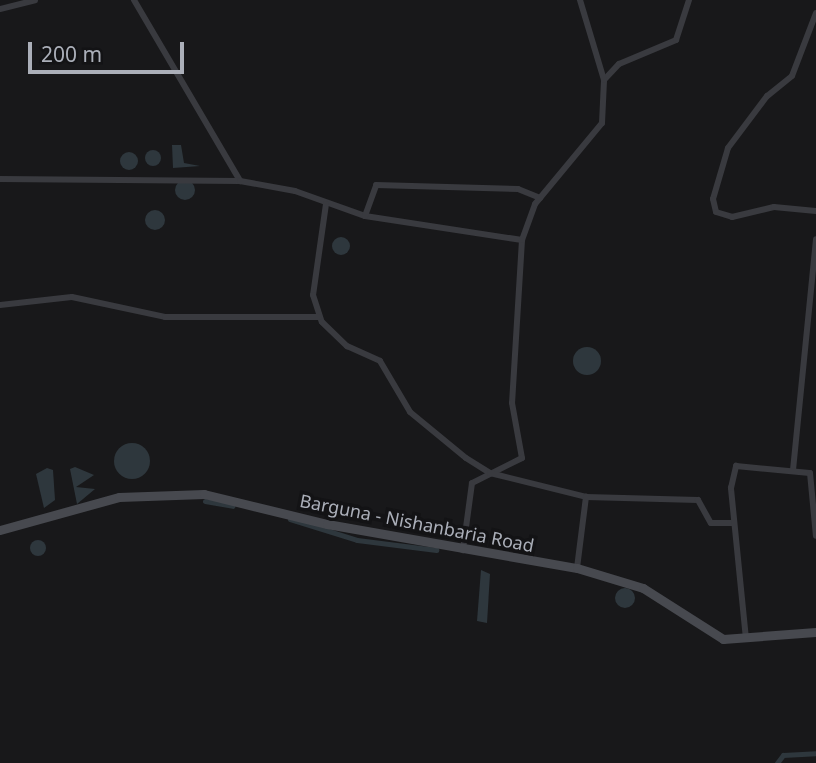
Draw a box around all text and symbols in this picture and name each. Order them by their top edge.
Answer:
scale bar [32,28,187,72]
text: 200 m [41,40,102,68]
street label: Barguna - Nishanbaria Road [298,490,536,556]

